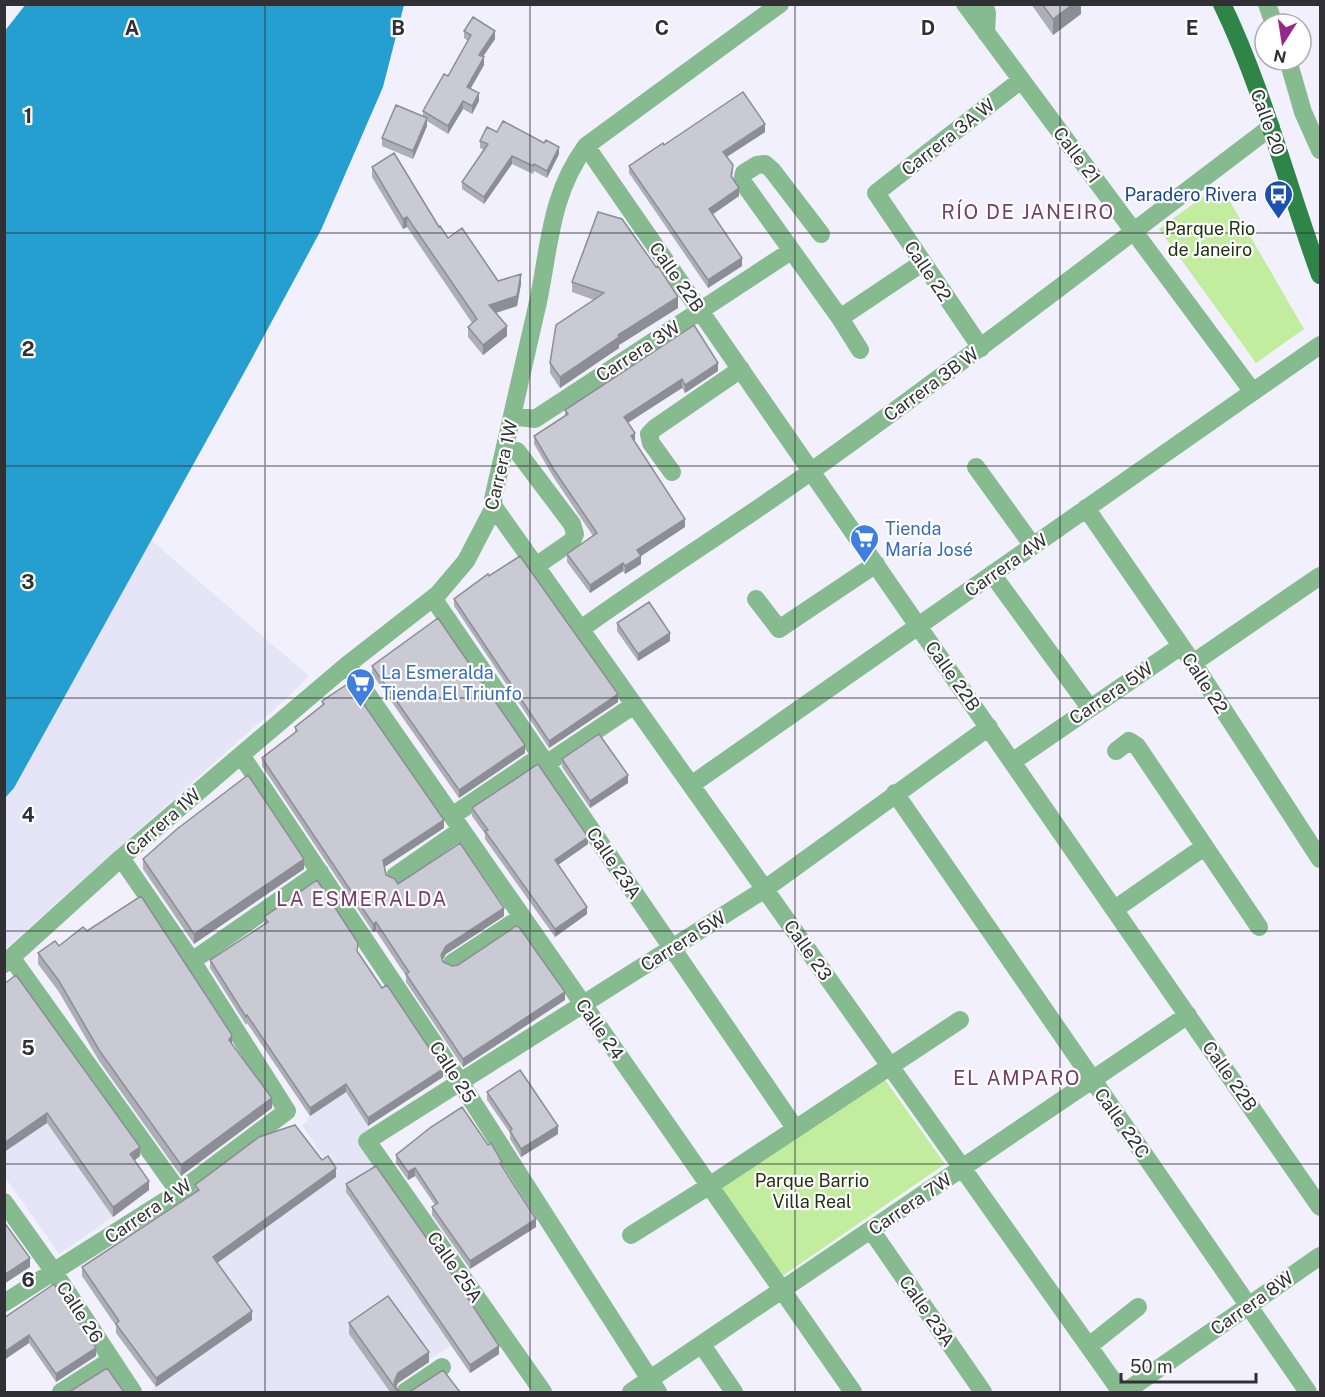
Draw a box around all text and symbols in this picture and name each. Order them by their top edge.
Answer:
north arrow [1253,12,1313,72]
text: A [125,16,139,40]
text: B [391,16,405,40]
text: C [655,16,669,40]
text: D [921,16,935,40]
text: E [1186,16,1198,40]
text: N [1272,46,1288,67]
street label: Calle 20 [1246,86,1290,158]
street label: Carrera 3A W [897,94,999,180]
text: 1 [24,104,32,128]
street label: Calle 21 [1049,123,1105,187]
bus stop icon: Paradero Rivera [1262,178,1294,220]
place label: Paradero Rivera [1125,184,1257,205]
district label: RÍO DE JANEIRO [941,199,1115,224]
park label: Parque Rio de Janeiro [1165,218,1255,260]
street label: Calle 22 [900,237,956,305]
street label: Calle 22B [645,238,709,316]
street label: Carrera 3W [592,316,684,386]
text: 2 [22,337,34,361]
street label: Carrera 3B W [880,343,982,425]
street label: Carrera 1W [480,418,522,512]
place label: Tienda María José [885,518,973,560]
supermarket icon: Tienda María José [848,522,880,564]
street label: Carrera 4W [961,529,1051,601]
text: 3 [21,570,35,594]
street label: Calle 22B [921,637,985,715]
street label: Calle 22 [1178,649,1232,717]
street label: Carrera 5W [1065,657,1157,729]
place label: La Esmeralda Tienda El Triunfo [381,662,522,704]
supermarket icon: La Esmeralda Tienda El Triunfo [344,666,376,708]
street label: Carrera 1W [121,784,205,860]
text: 4 [21,803,35,827]
street label: Calle 23A [582,823,646,903]
district label: LA ESMERALDA [276,887,448,911]
street label: Carrera 5W [637,907,729,975]
street label: Calle 23 [780,916,836,984]
street label: Calle 24 [572,995,628,1063]
text: 5 [21,1036,35,1060]
street label: Calle 25 [425,1037,481,1107]
street label: Calle 22B [1198,1037,1262,1115]
district label: EL AMPARO [953,1066,1081,1090]
street label: Calle 22C [1090,1084,1154,1162]
street label: Carrera 7W [865,1169,955,1239]
park label: Parque Barrio Villa Real [755,1170,869,1212]
street label: Carrera 4 W [101,1174,195,1248]
street label: Calle 25A [423,1227,487,1307]
street label: Carrera 8W [1207,1267,1297,1339]
text: 6 [21,1268,35,1292]
street label: Calle 23A [895,1272,959,1351]
street label: Calle 26 [52,1277,108,1347]
scale bar [1121,1346,1256,1384]
text: 50 m [1130,1356,1173,1377]

